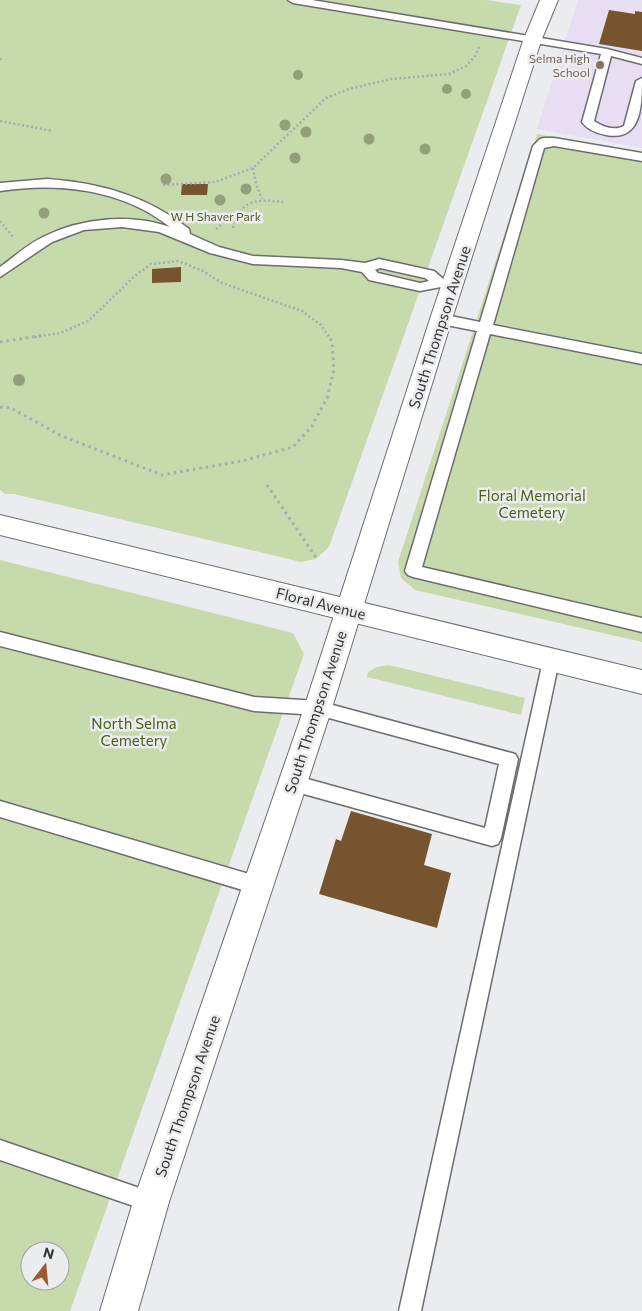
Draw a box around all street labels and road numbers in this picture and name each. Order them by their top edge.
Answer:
street label: South Thompson Avenue [404,243,474,411]
street label: Floral Avenue [274,583,368,623]
street label: South Thompson Avenue [280,628,350,796]
street label: South Thompson Avenue [151,1013,223,1179]

